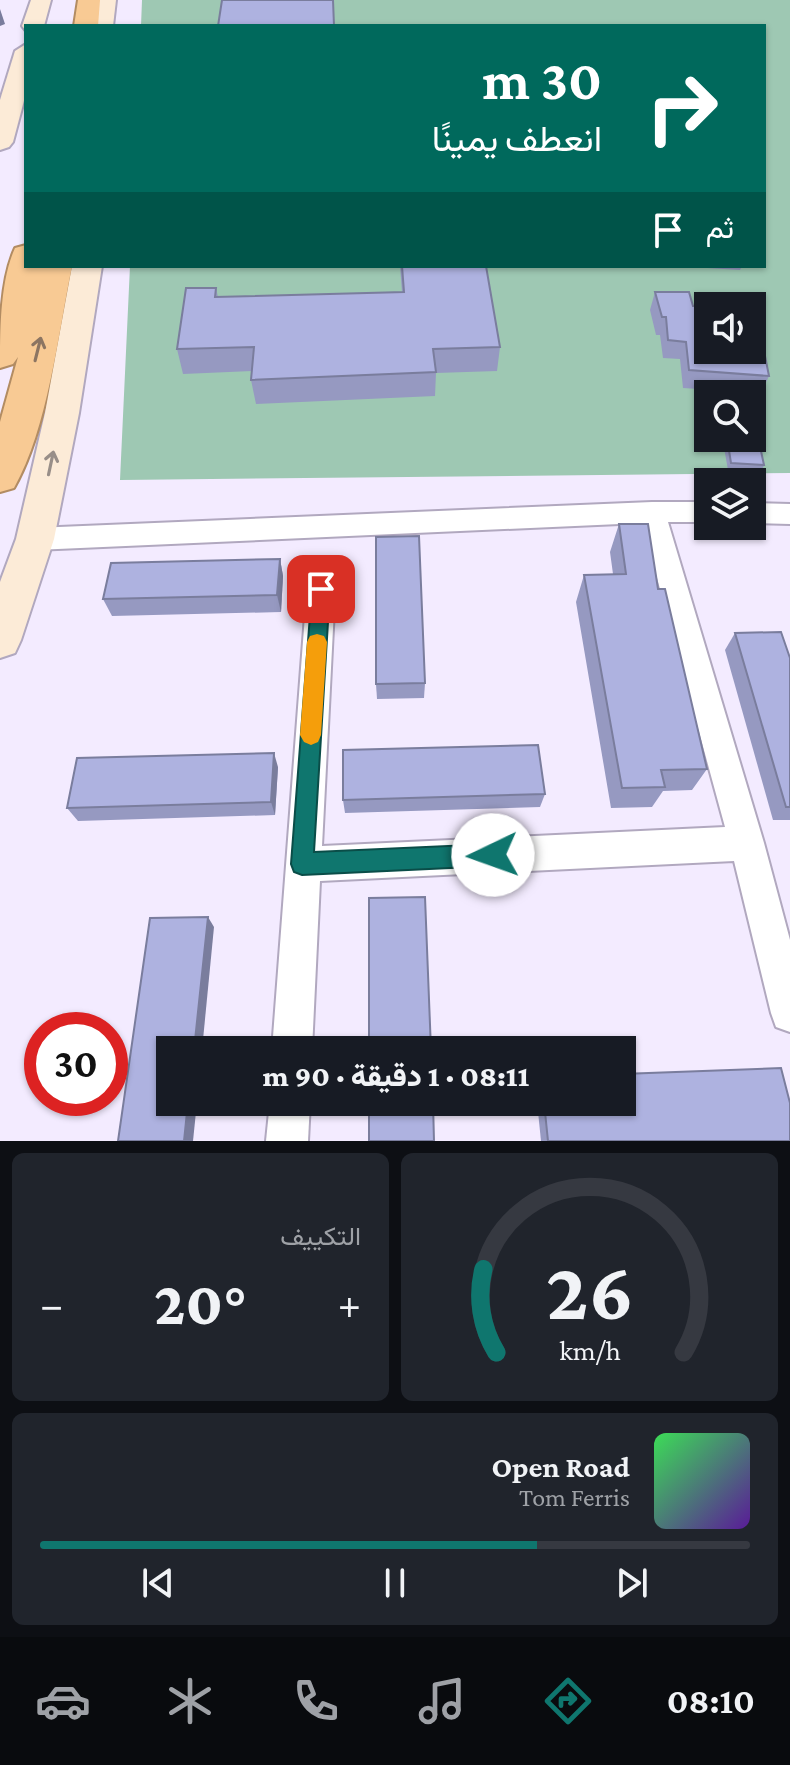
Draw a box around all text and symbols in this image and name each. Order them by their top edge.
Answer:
text: 30 m [482,49,602,111]
icon: right [630,56,734,160]
text: انعطف يمينًا [432,119,602,159]
icon: arrive [646,208,690,252]
text: ثم [706,211,734,244]
map controls [694,292,766,540]
button: sound [694,292,766,364]
one-way arrow [32,336,47,362]
button: search [694,380,766,452]
one-way arrow [44,450,59,476]
button: layers [694,468,766,540]
pin [287,555,355,623]
icon: arrive [299,567,343,611]
position arrow [451,813,535,897]
speed limit sign: 30 [24,1012,128,1116]
text: 08:11 · 1 دقيقة · 90 m [263,1059,529,1092]
text: التكييف [280,1222,361,1251]
text: 26 [546,1244,633,1337]
text: 20° [154,1270,247,1337]
text: − [40,1280,63,1328]
text: + [338,1280,361,1328]
text: km/h [559,1334,620,1366]
text: Open Road [491,1450,630,1483]
text: Tom Ferris [519,1483,630,1512]
icon: previous [136,1561,180,1605]
icon: pause [373,1561,417,1605]
icon: next [610,1561,654,1605]
icon: car [35,1673,91,1729]
icon: climate [162,1673,218,1729]
icon: phone [288,1673,344,1729]
icon: music [414,1673,470,1729]
icon: directions [540,1673,596,1729]
text: 08:10 [667,1681,755,1721]

